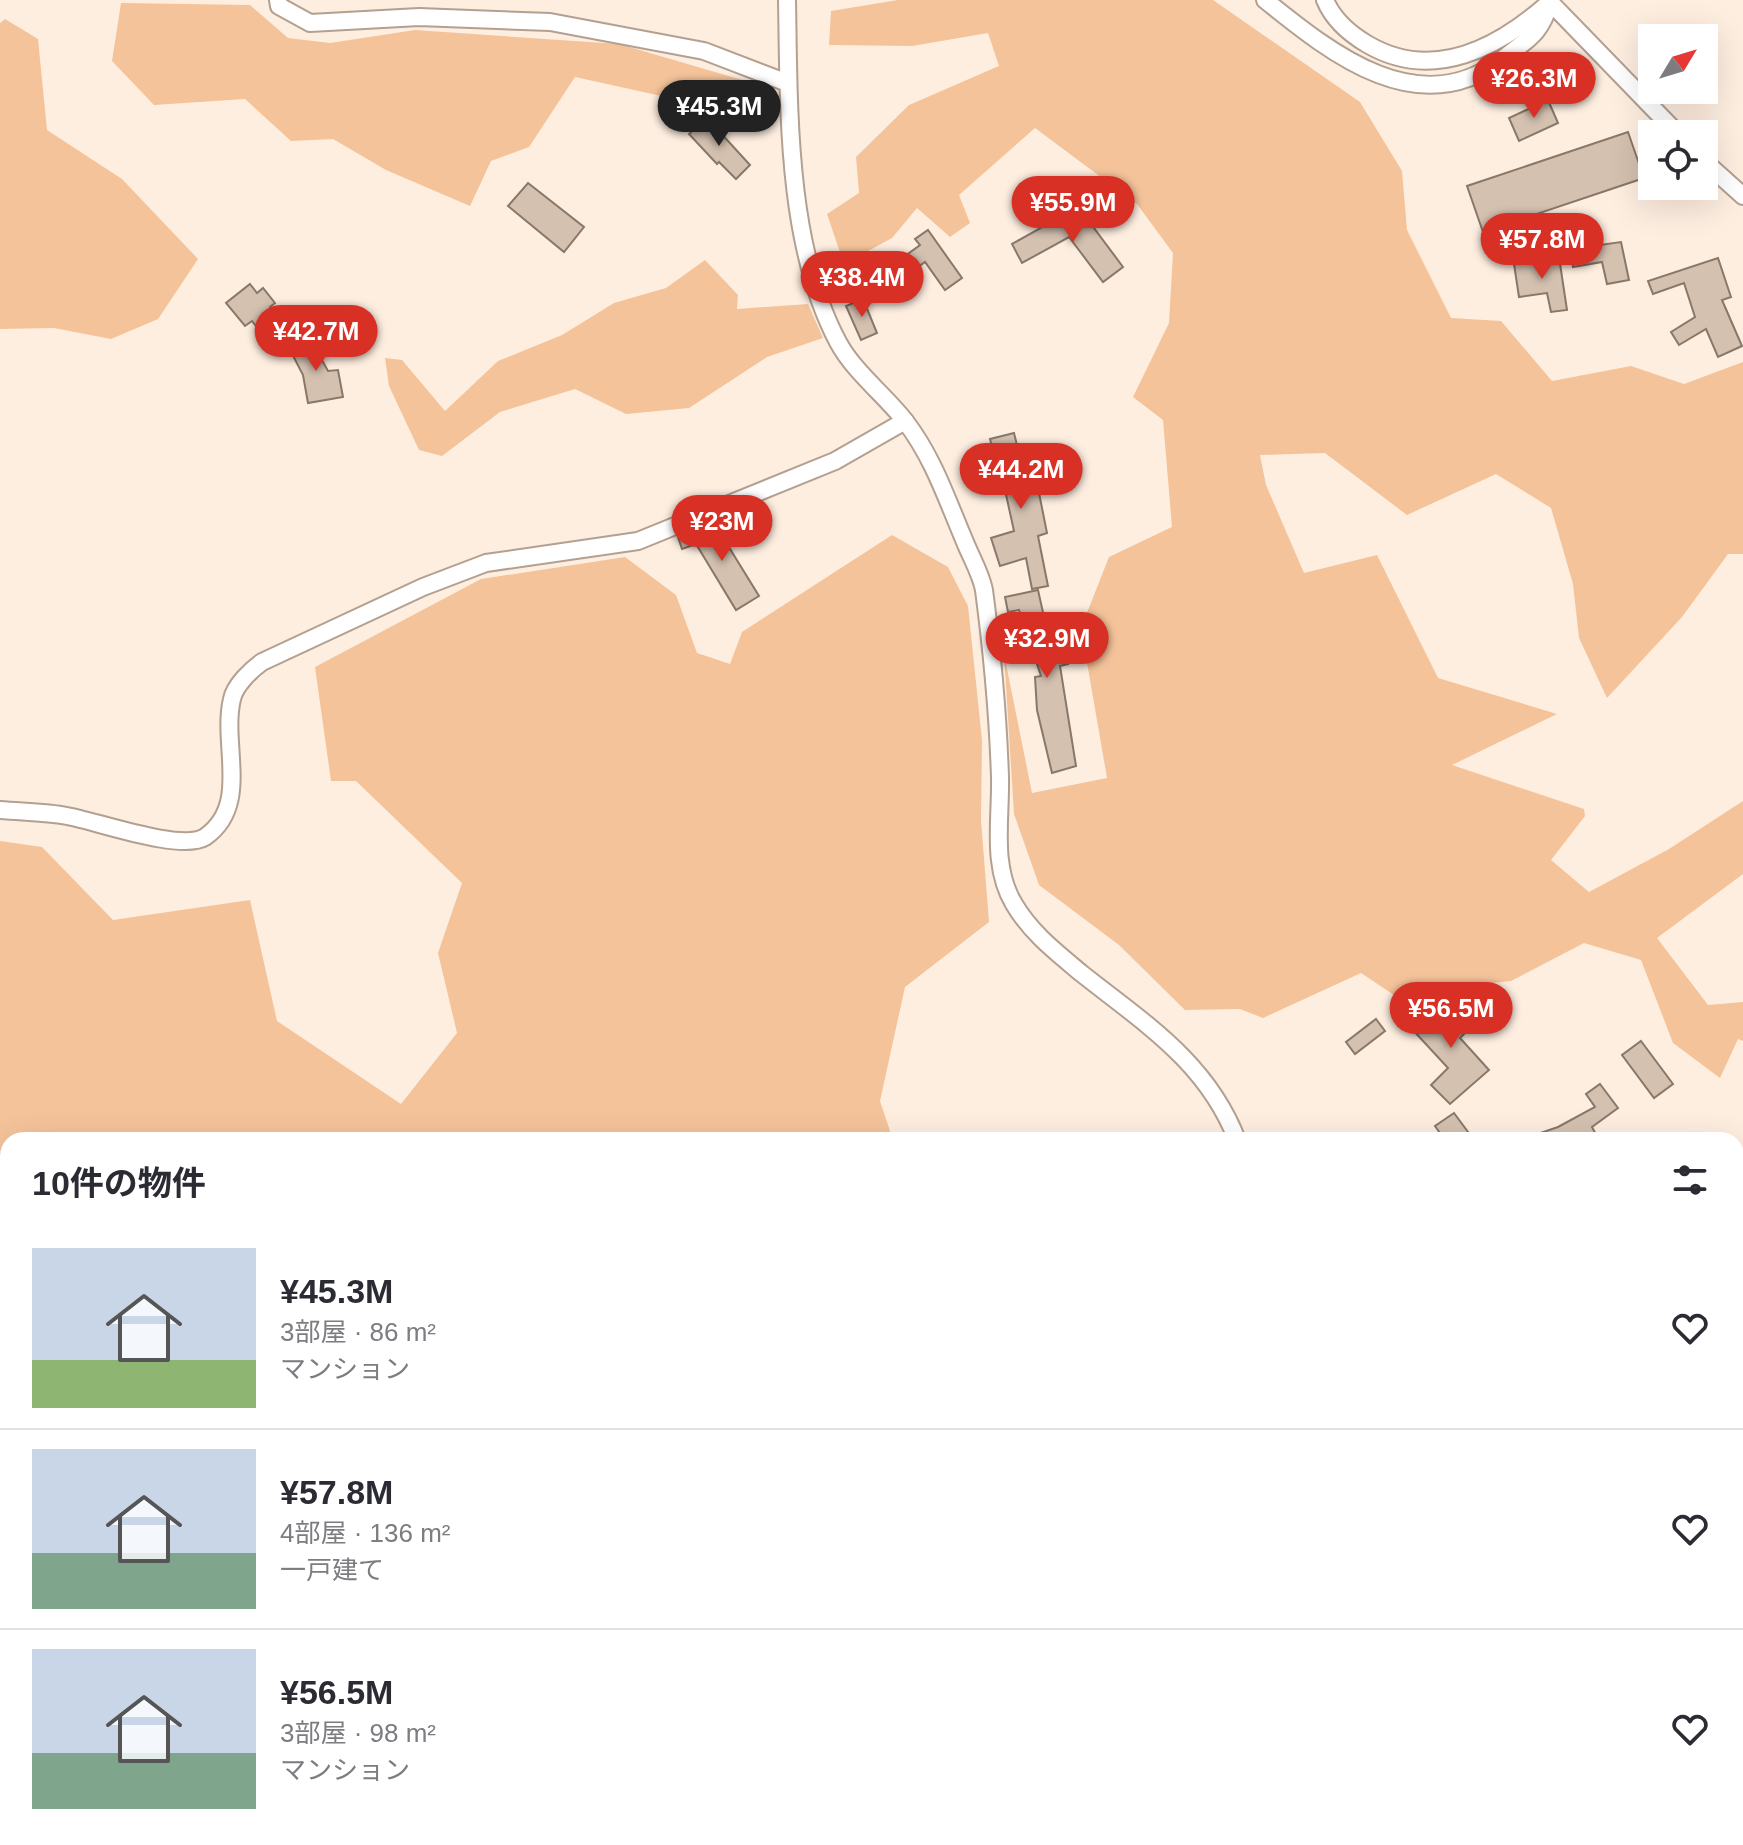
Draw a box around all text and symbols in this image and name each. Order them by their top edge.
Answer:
north arrow [1638,24,1718,104]
map controls [1638,24,1718,200]
pin: ¥26.3M [1469,52,1599,120]
text: ¥26.3M [1491,63,1577,93]
pin: ¥45.3M [654,80,784,148]
text: ¥45.3M [676,91,762,121]
button: locate [1638,120,1718,200]
pin: ¥55.9M [1008,176,1138,244]
text: ¥55.9M [1030,187,1116,217]
pin: ¥57.8M [1477,213,1607,281]
text: ¥57.8M [1499,224,1585,254]
pin: ¥38.4M [797,251,927,319]
text: ¥38.4M [819,262,905,292]
pin: ¥42.7M [251,305,381,373]
text: ¥42.7M [273,316,359,346]
pin: ¥44.2M [956,443,1086,511]
text: ¥44.2M [978,454,1064,484]
pin: ¥23M [675,495,769,563]
text: ¥23M [689,506,755,536]
pin: ¥32.9M [982,612,1112,680]
text: ¥32.9M [1004,623,1090,653]
pin: ¥56.5M [1386,982,1516,1050]
text: ¥56.5M [1408,993,1494,1023]
icon: filters [1668,1158,1712,1202]
text: 10件の物件 [32,1164,206,1202]
text: ¥45.3M [280,1272,393,1310]
icon: home [96,1280,192,1376]
icon: heart [1668,1306,1712,1350]
text: 3部屋 · 86 m² [280,1317,436,1347]
text: マンション [280,1354,410,1384]
text: ¥57.8M [280,1473,393,1511]
icon: home [96,1481,192,1577]
icon: heart [1668,1507,1712,1551]
text: 4部屋 · 136 m² [280,1518,451,1548]
text: 一戸建て [280,1555,384,1585]
text: ¥56.5M [280,1673,393,1711]
icon: home [96,1681,192,1777]
icon: heart [1668,1707,1712,1751]
text: 3部屋 · 98 m² [280,1718,436,1748]
text: マンション [280,1755,410,1785]

